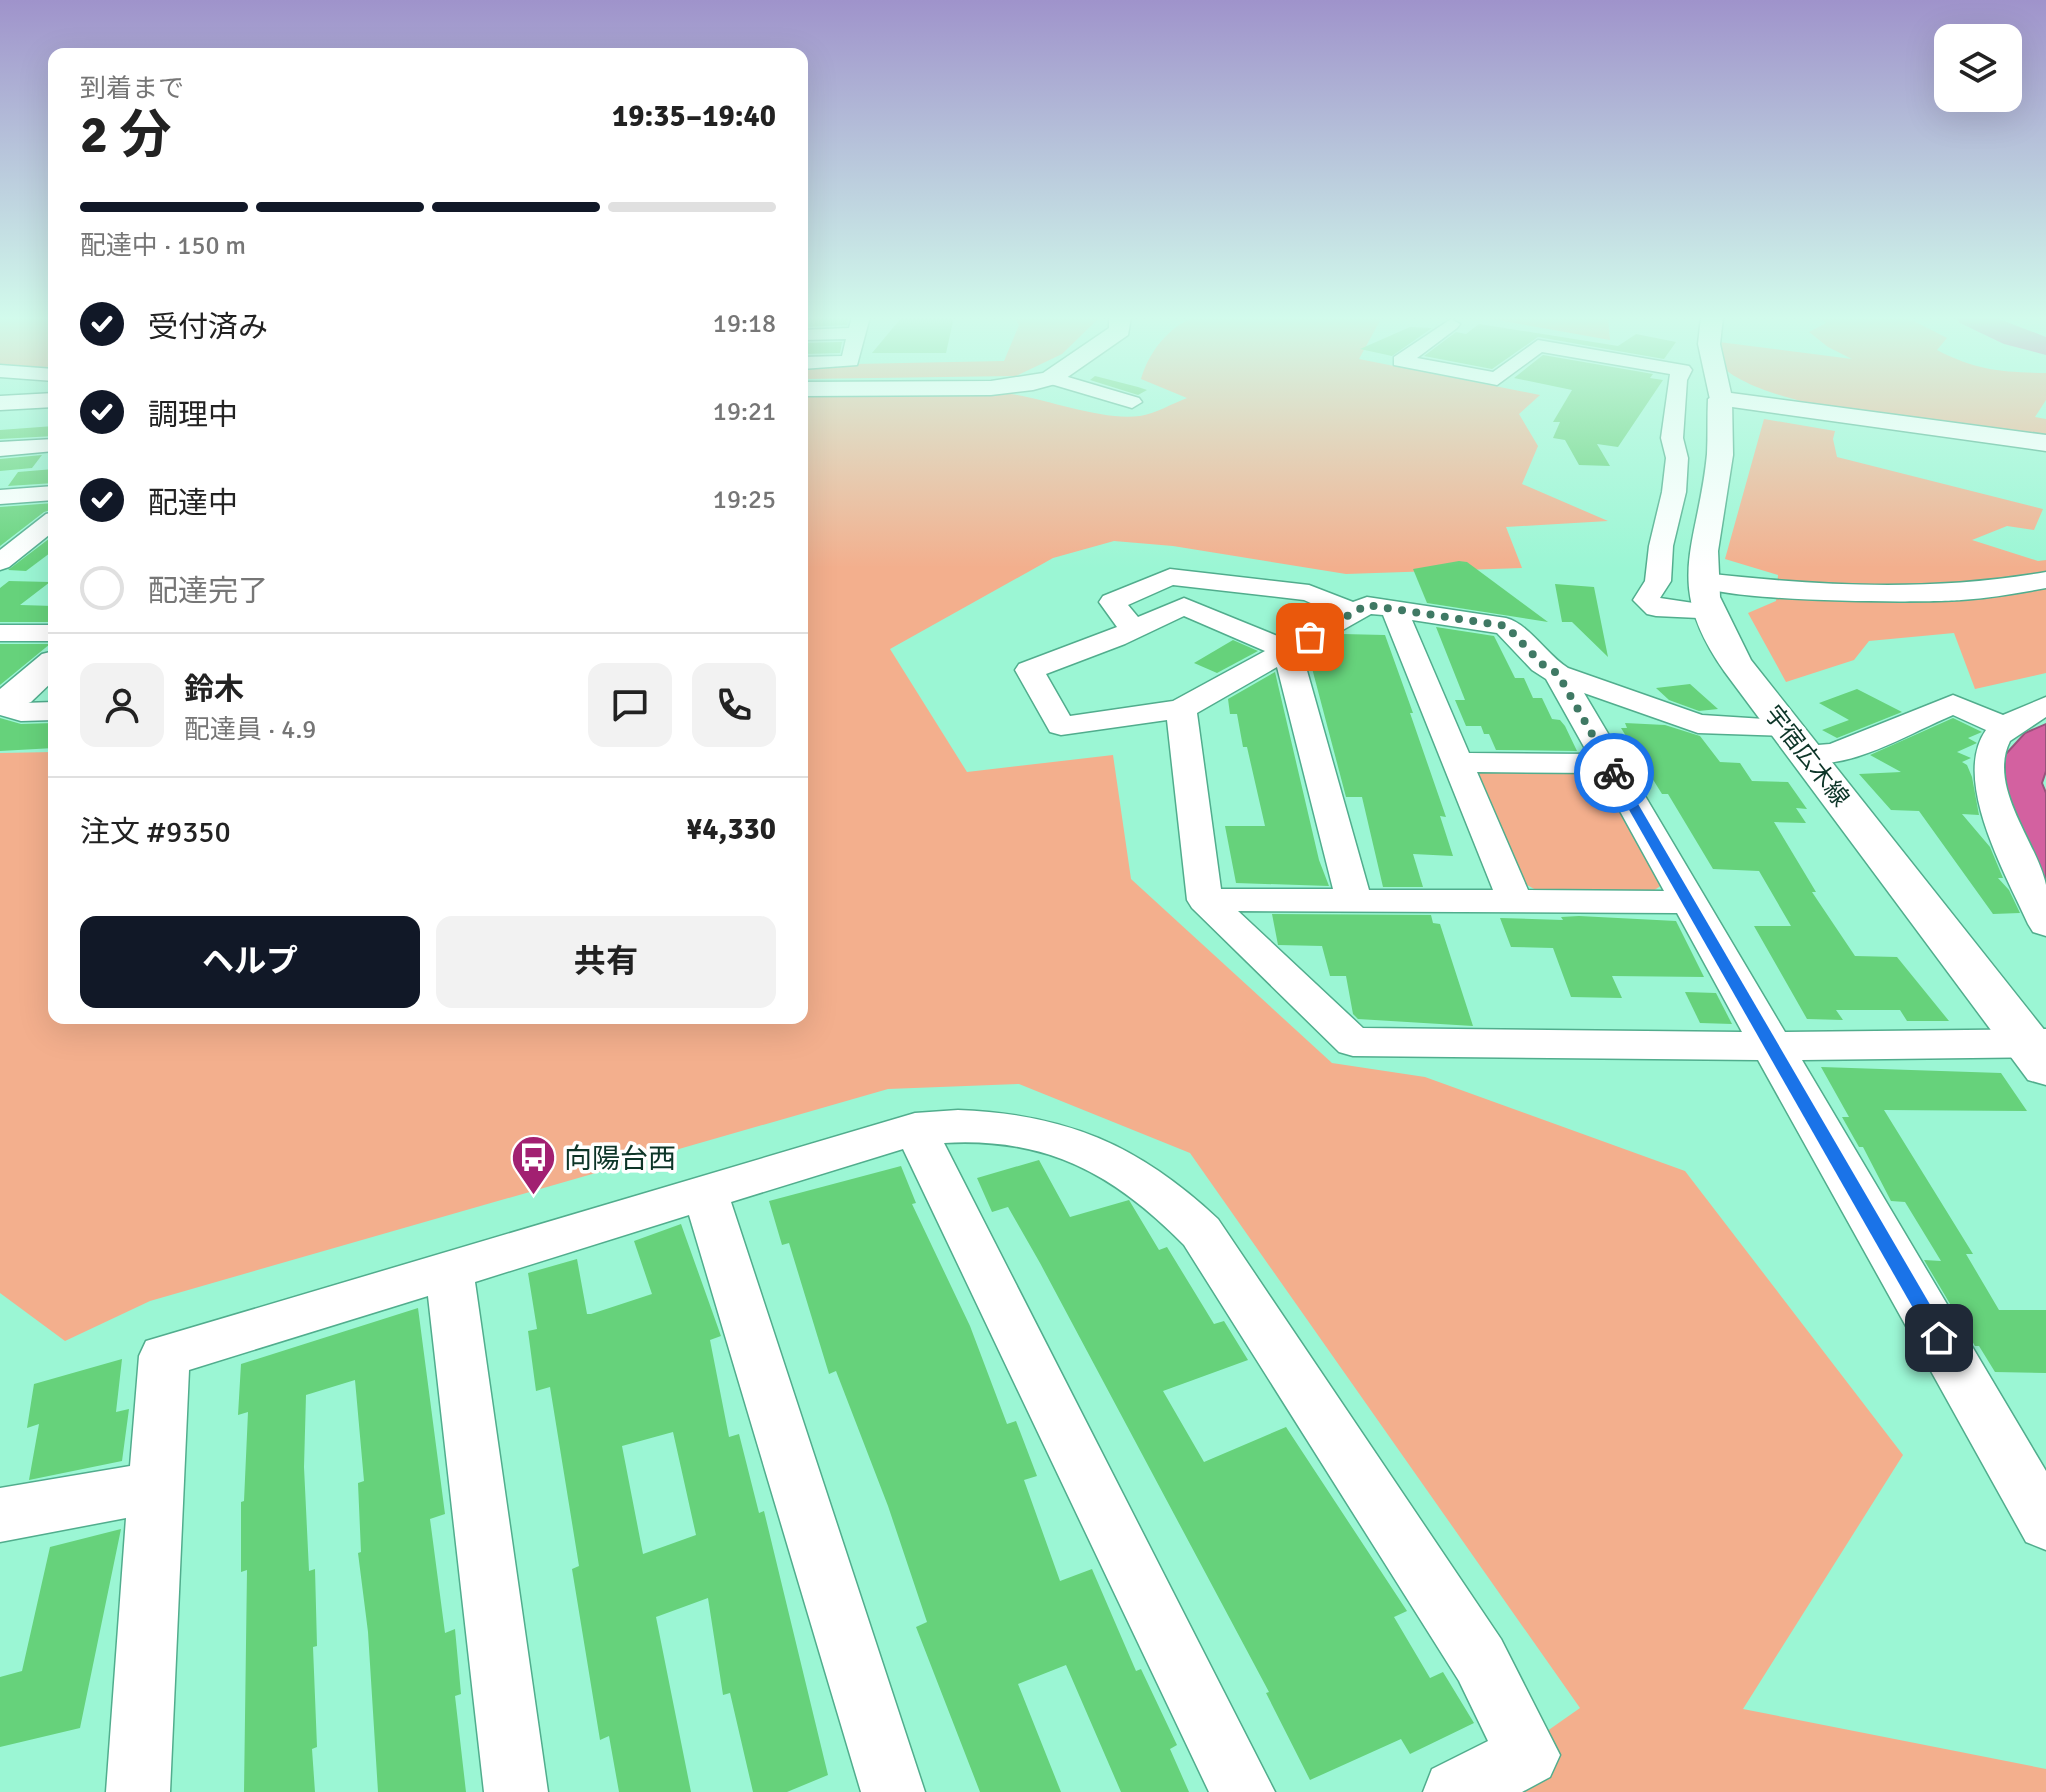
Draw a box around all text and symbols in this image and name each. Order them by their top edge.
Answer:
map controls [1934,24,2022,112]
button: layers [1934,24,2022,112]
text: 到着まで [80,73,184,105]
text: 19:35–19:40 [612,98,776,135]
text: 2 分 [80,103,172,167]
text: 配達中 · 150 m [80,230,246,262]
icon: check [80,302,124,346]
text: 19:18 [713,308,776,340]
text: 受付済み [148,309,268,346]
icon: check [80,390,124,434]
text: 19:21 [713,396,776,428]
text: 調理中 [148,397,238,434]
icon: check [80,478,124,522]
text: 19:25 [713,484,776,516]
text: 配達中 [148,485,238,522]
text: 配達完了 [148,573,268,610]
pin [1276,603,1344,671]
icon: bag [1288,615,1332,659]
button: person [80,663,164,747]
button: chat [588,663,672,747]
button: phone [692,663,776,747]
text: 鈴木 [184,671,244,708]
street label: 宇宿広木線 [1758,699,1856,813]
text: 配達員 · 4.9 [184,714,316,746]
courier [1574,733,1654,813]
icon: bike [1592,751,1636,795]
text: ¥4,330 [686,811,776,848]
text: 注文 #9350 [80,814,231,851]
button: ヘルプ [80,916,420,1008]
button: 共有 [436,916,776,1008]
bus stop icon: 向陽台西 [509,1134,557,1197]
place label: 向陽台西 [564,1142,676,1176]
pin [1905,1304,1973,1372]
icon: home [1917,1316,1961,1360]

